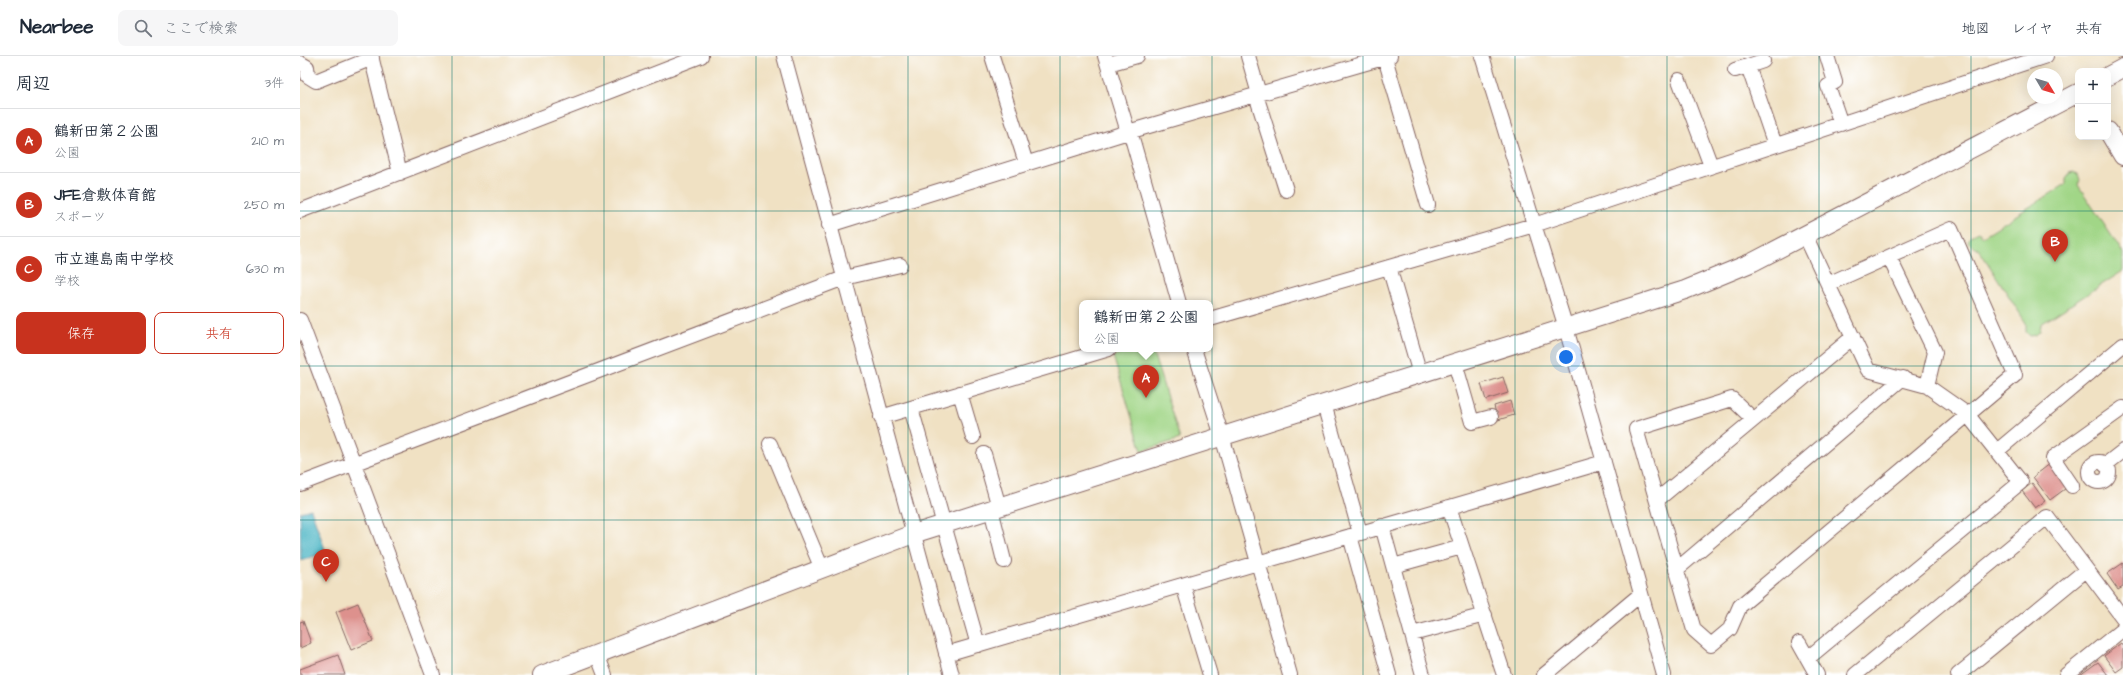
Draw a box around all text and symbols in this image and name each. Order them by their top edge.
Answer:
search box [118,10,398,46]
text: Nearbee [20,14,94,41]
icon: search [132,17,154,39]
text: ここで検索 [164,18,239,39]
text: 地図 [1962,19,1990,39]
text: レイヤ [2012,19,2053,39]
text: 共有 [2075,19,2103,39]
north arrow [2027,68,2063,104]
map controls [2075,68,2111,140]
button: + [2075,68,2111,104]
text: 周辺 [16,72,50,96]
text: 3件 [264,74,284,92]
button: − [2075,104,2111,140]
text: 鶴新田第２公園 [54,121,159,142]
text: A [25,132,33,150]
text: 210 m [251,132,284,150]
text: 公園 [54,144,80,162]
text: JFE倉敷体育館 [54,185,156,206]
text: B [24,196,34,214]
text: 250 m [244,196,284,214]
text: スポーツ [54,208,106,226]
pin: B [2042,229,2068,262]
text: 市立連島南中学校 [54,249,174,270]
text: C [24,260,34,278]
text: 630 m [246,260,284,278]
text: 学校 [54,272,80,290]
popup [1079,300,1213,352]
text: 鶴新田第２公園 [1093,307,1199,328]
button: 保存 [16,312,146,354]
button: 共有 [154,312,284,354]
text: 公園 [1093,330,1120,348]
your location [1556,347,1576,367]
pin: A [1133,365,1159,398]
pin: C [313,549,339,582]

